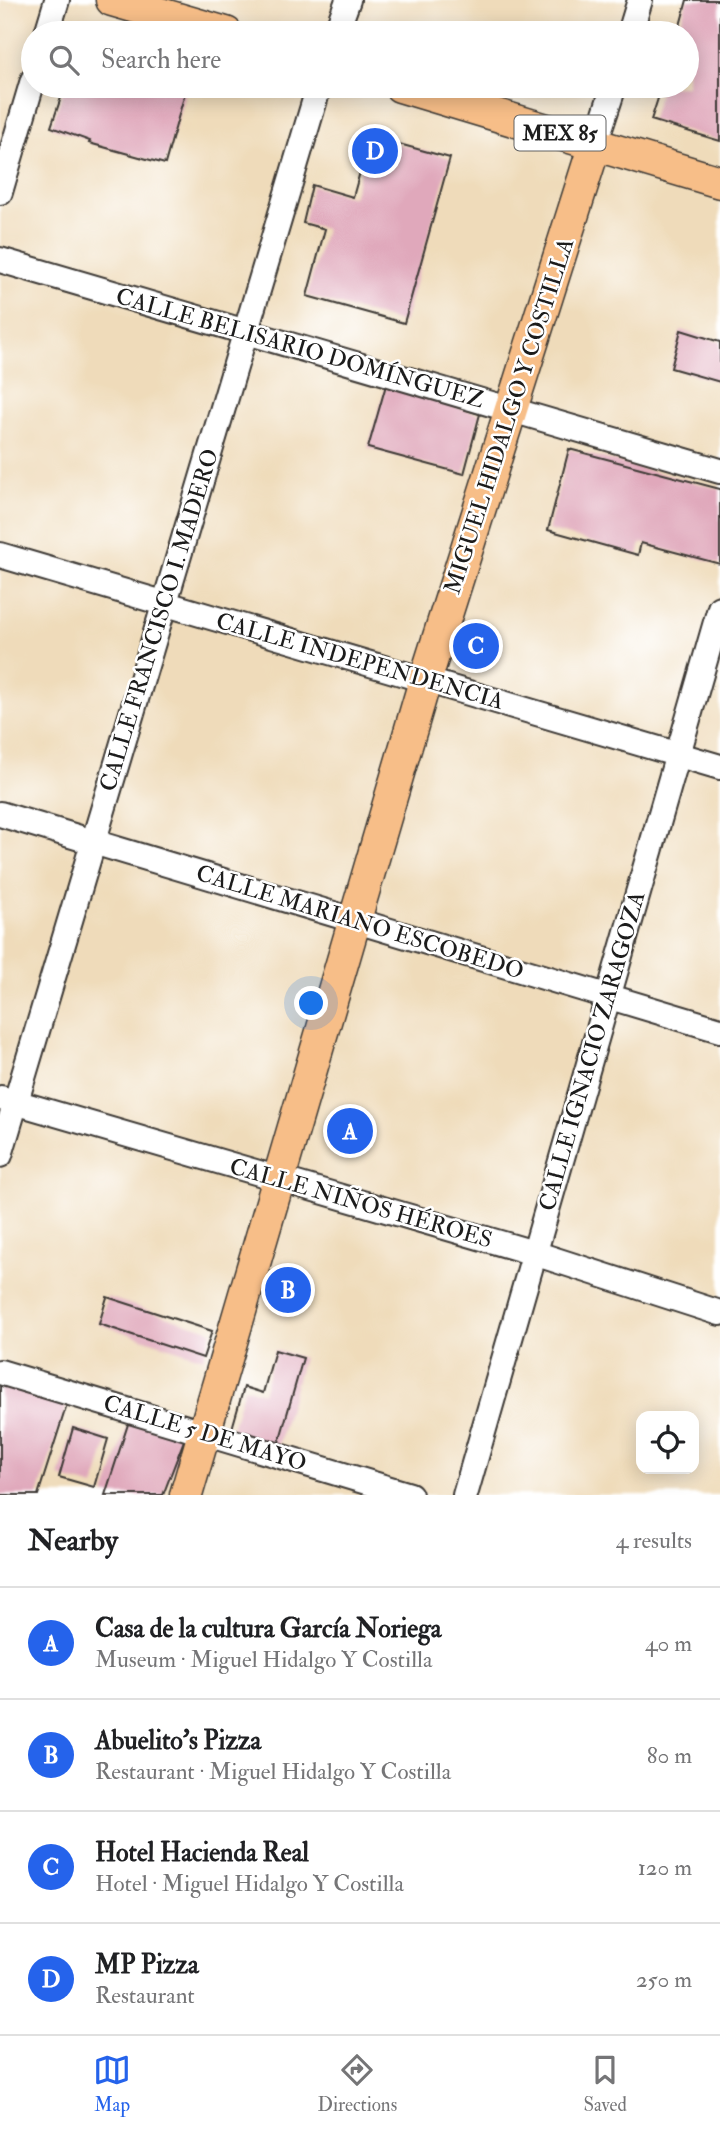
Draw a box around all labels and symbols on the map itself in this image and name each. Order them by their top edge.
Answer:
road number: MEX 85 [514,116,606,150]
pin: D [352,125,398,177]
street label: MIGUEL HIDALGO Y COSTILLA [438,234,580,598]
street label: CALLE BELISARIO DOMÍNGUEZ [113,281,487,415]
street label: CALLE FRANCISCO I. MADERO [93,445,225,795]
street label: CALLE INDEPENDENCIA [213,607,507,715]
pin: C [453,620,499,672]
street label: CALLE MARIANO ESCOBEDO [193,858,527,986]
street label: CALLE IGNACIO ZARAGOZA [532,887,652,1214]
your location [294,986,328,1020]
pin: A [327,1105,373,1157]
street label: CALLE NIÑOS HÉROES [226,1152,496,1254]
pin: B [265,1264,311,1316]
street label: CALLE 5 DE MAYO [100,1388,310,1478]

